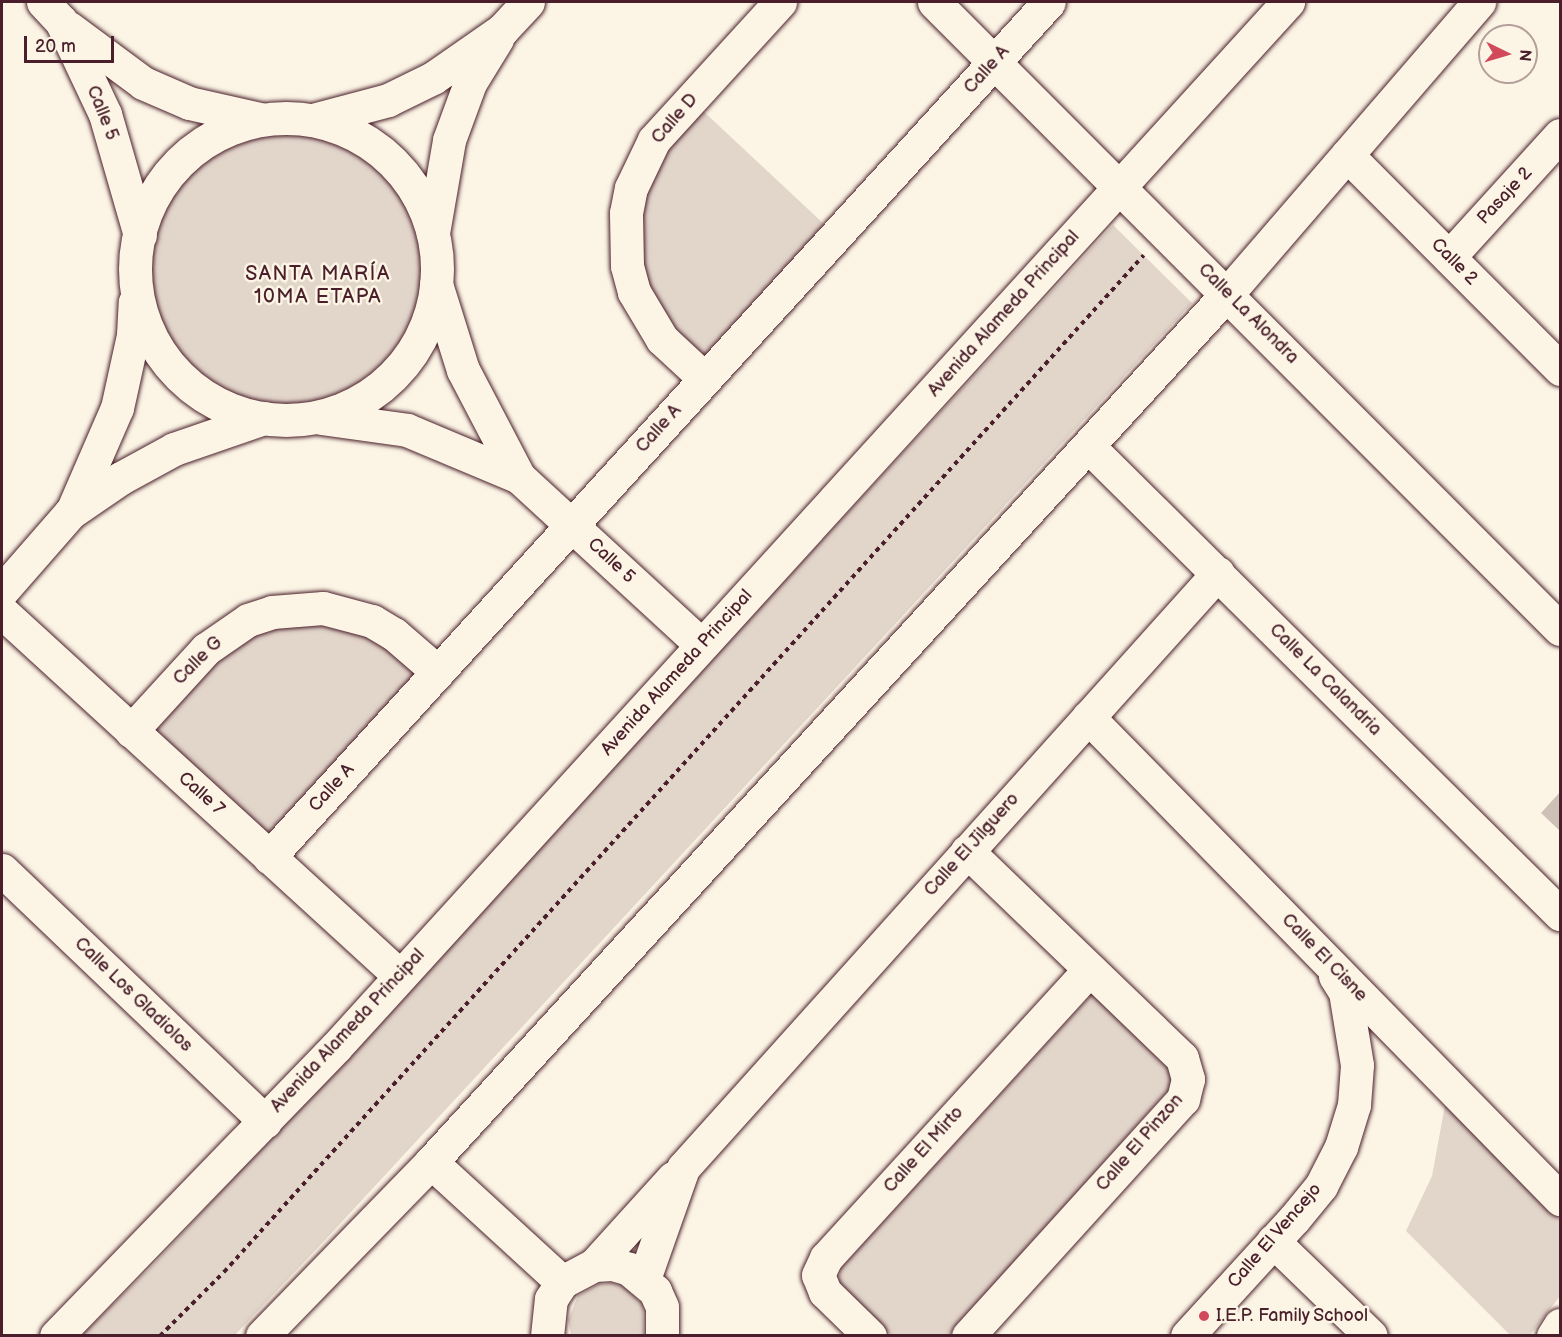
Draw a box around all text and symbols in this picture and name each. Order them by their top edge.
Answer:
scale bar [27,24,117,62]
north arrow [1478,24,1538,84]
text: 20 m [35,36,76,57]
street label: Calle A [960,41,1014,99]
text: N [1514,49,1534,62]
street label: Calle 5 [81,83,123,143]
street label: Calle D [647,89,703,149]
street label: Pasaje 2 [1473,163,1537,229]
street label: Avenida Alameda Principal [924,227,1084,401]
street label: Calle 2 [1426,234,1482,290]
street label: Calle La Alondra [1193,259,1303,369]
district label: SANTA MARÍA 10MA ETAPA [245,262,391,309]
street label: Calle A [632,400,686,458]
street label: Calle 5 [583,534,639,588]
street label: Avenida Alameda Principal [597,586,757,760]
street label: Calle La Calandria [1264,619,1386,741]
street label: Calle G [169,632,227,690]
street label: Calle A [305,759,359,817]
street label: Calle 7 [173,767,229,821]
street label: Calle El Jilguero [920,789,1024,901]
street label: Calle El Cisne [1277,910,1371,1006]
street label: Calle Los Gladiolos [70,933,196,1057]
street label: Avenida Alameda Principal [266,945,430,1117]
street label: Calle El Pinzon [1092,1090,1188,1196]
street label: Calle El Mirto [880,1102,968,1198]
street label: Calle El Vencejo [1223,1179,1327,1293]
place label: I.E.P. Family School [1216,1305,1370,1327]
marker: I.E.P. Family School [1197,1309,1211,1323]

